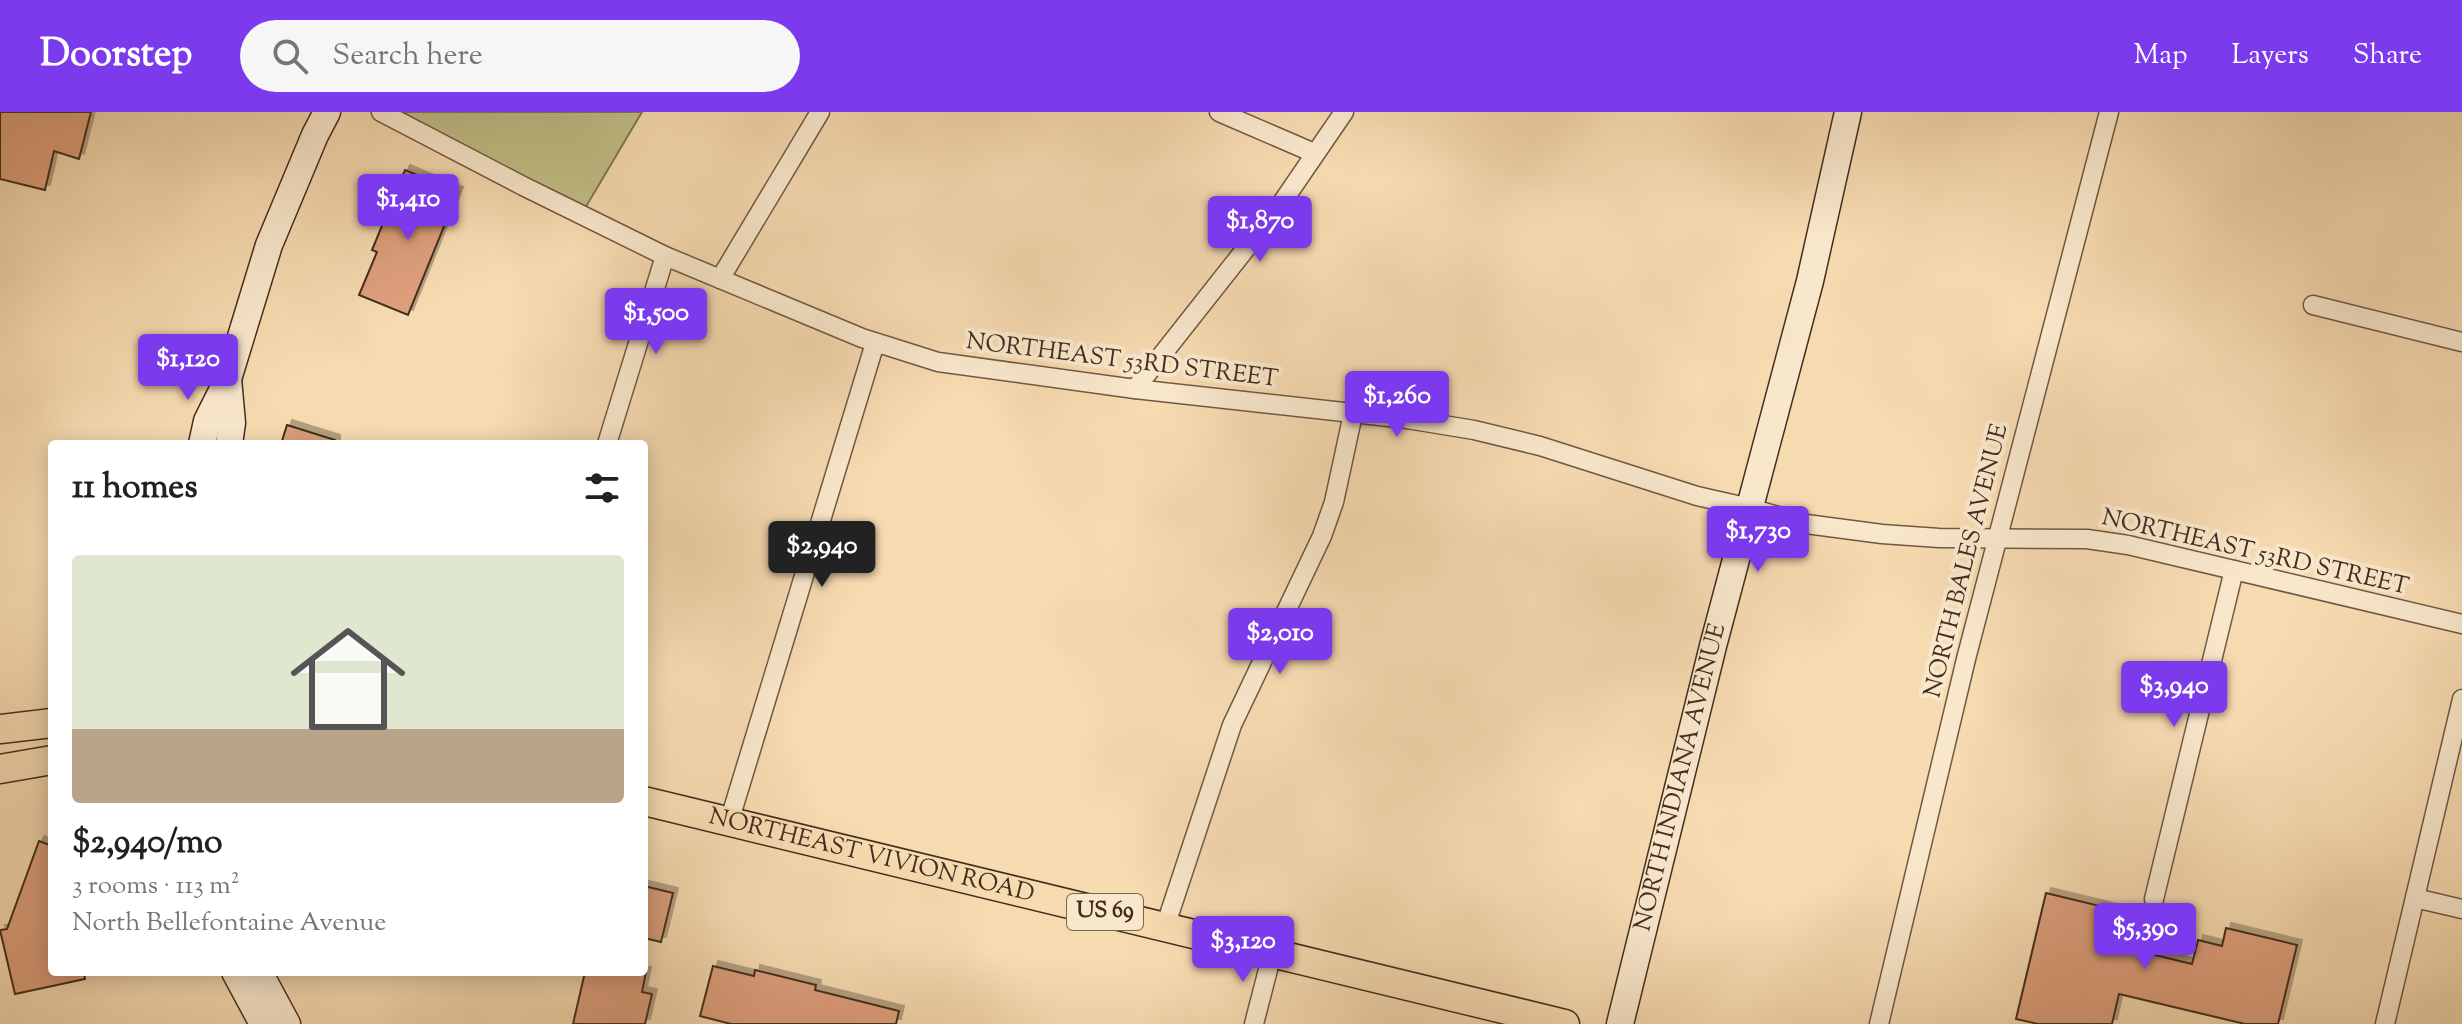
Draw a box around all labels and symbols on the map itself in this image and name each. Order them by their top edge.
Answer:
pin: $1,410 [343,174,473,242]
pin: $1,870 [1195,196,1325,264]
pin: $1,500 [591,288,721,356]
street label: NORTHEAST 53RD STREET [964,325,1280,397]
pin: $1,120 [123,334,253,402]
pin: $1,260 [1332,371,1462,439]
street label: NORTH BALES AVENUE [1916,420,2018,702]
street label: NORTHEAST 53RD STREET [2098,501,2412,605]
pin: $1,730 [1693,506,1823,574]
pin: $2,940 [757,521,887,589]
pin: $2,010 [1215,608,1345,676]
street label: NORTH INDIANA AVENUE [1626,619,1735,935]
pin: $3,940 [2109,661,2239,729]
street label: NORTHEAST VIVION ROAD [705,800,1038,912]
road number: US 69 [1067,894,1143,930]
pin: $5,390 [2080,903,2210,971]
pin: $3,120 [1178,916,1308,984]

